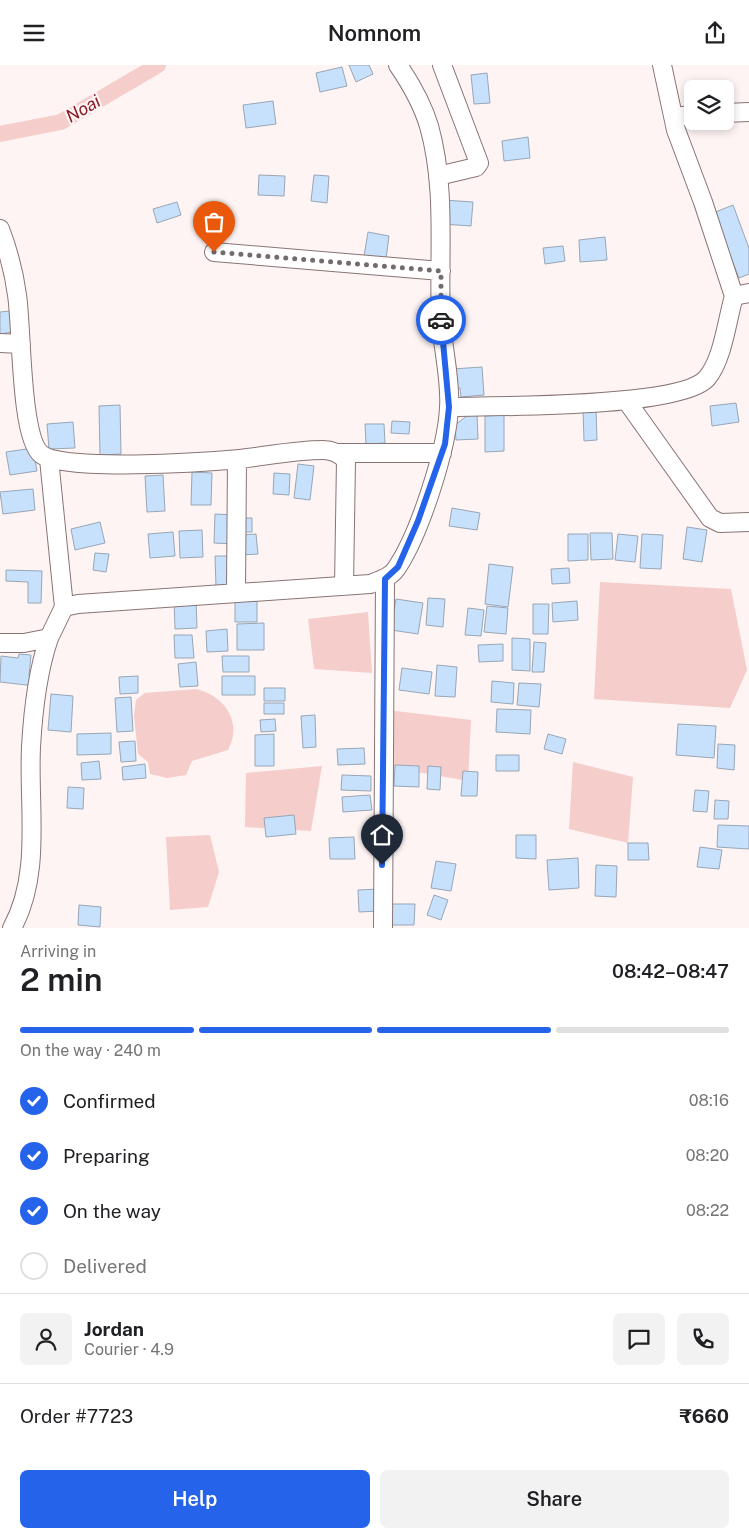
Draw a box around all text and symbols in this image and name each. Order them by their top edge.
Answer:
icon: menu [20,19,48,47]
icon: share [701,19,729,47]
text: Nomnom [328,20,421,46]
map controls [684,80,734,130]
button: layers [684,80,734,130]
water label: Noai [62,90,104,127]
pin [193,201,235,252]
icon: bag [200,208,228,236]
courier [416,295,466,345]
icon: car [427,306,455,334]
pin [361,814,403,865]
icon: home [368,821,396,849]
text: Arriving in [20,942,96,961]
text: 08:42–08:47 [612,960,729,982]
text: 2 min [20,961,103,998]
text: On the way · 240 m [20,1041,161,1060]
icon: check [20,1087,48,1115]
text: Confirmed [63,1090,156,1112]
text: 08:16 [689,1091,729,1110]
icon: check [20,1142,48,1170]
text: Preparing [63,1145,150,1167]
text: 08:20 [686,1146,729,1165]
icon: check [20,1197,48,1225]
text: On the way [63,1200,161,1222]
text: 08:22 [686,1201,729,1220]
text: Delivered [63,1255,147,1277]
button: person [20,1313,72,1365]
button: chat [613,1313,665,1365]
button: phone [677,1313,729,1365]
text: Jordan [84,1318,144,1340]
text: Courier · 4.9 [84,1340,174,1359]
text: Order #7723 [20,1405,133,1427]
text: ₹660 [680,1405,729,1427]
button: Help [20,1470,370,1528]
button: Share [380,1470,729,1528]

